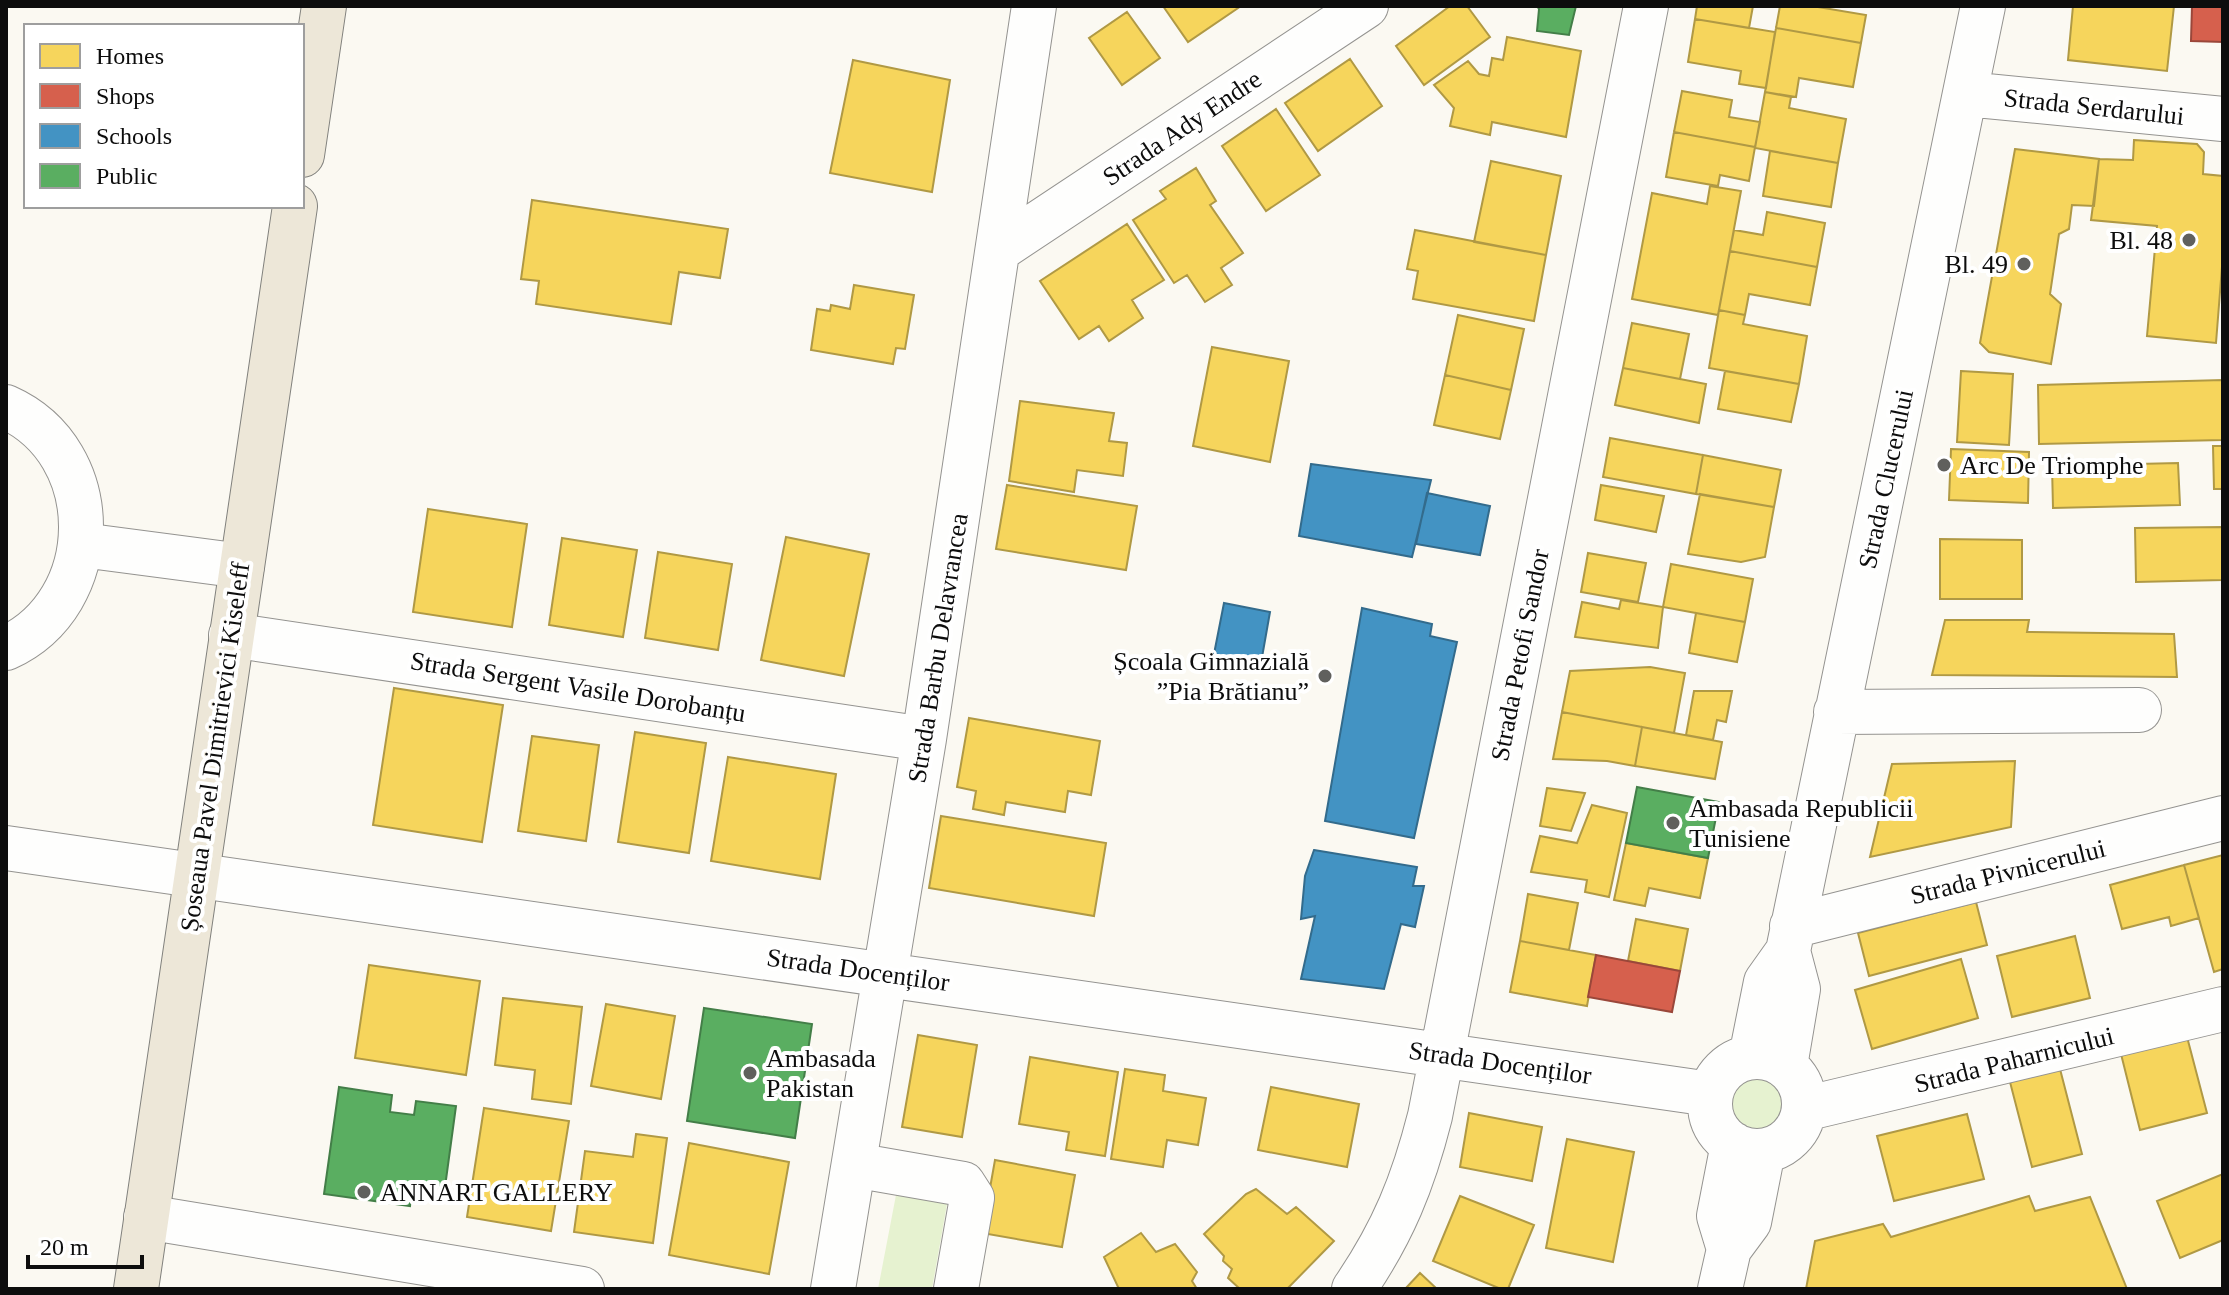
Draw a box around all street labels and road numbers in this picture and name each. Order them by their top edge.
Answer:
street label: Strada Ady Endre [1097,64,1267,192]
street label: Strada Serdarului [2002,83,2186,131]
street label: Strada Clucerului [1853,387,1919,571]
street label: Strada Barbu Delavrancea [902,511,974,785]
street label: Strada Petofi Sandor [1485,546,1555,763]
street label: Șoseaua Pavel Dimitrievici Kiseleff [175,560,255,934]
street label: Strada Sergent Vasile Dorobanțu [408,646,748,728]
street label: Strada Pivnicerului [1907,834,2109,910]
street label: Strada Docenților [765,943,952,997]
street label: Strada Paharnicului [1911,1021,2117,1099]
street label: Strada Docenților [1407,1036,1594,1090]

